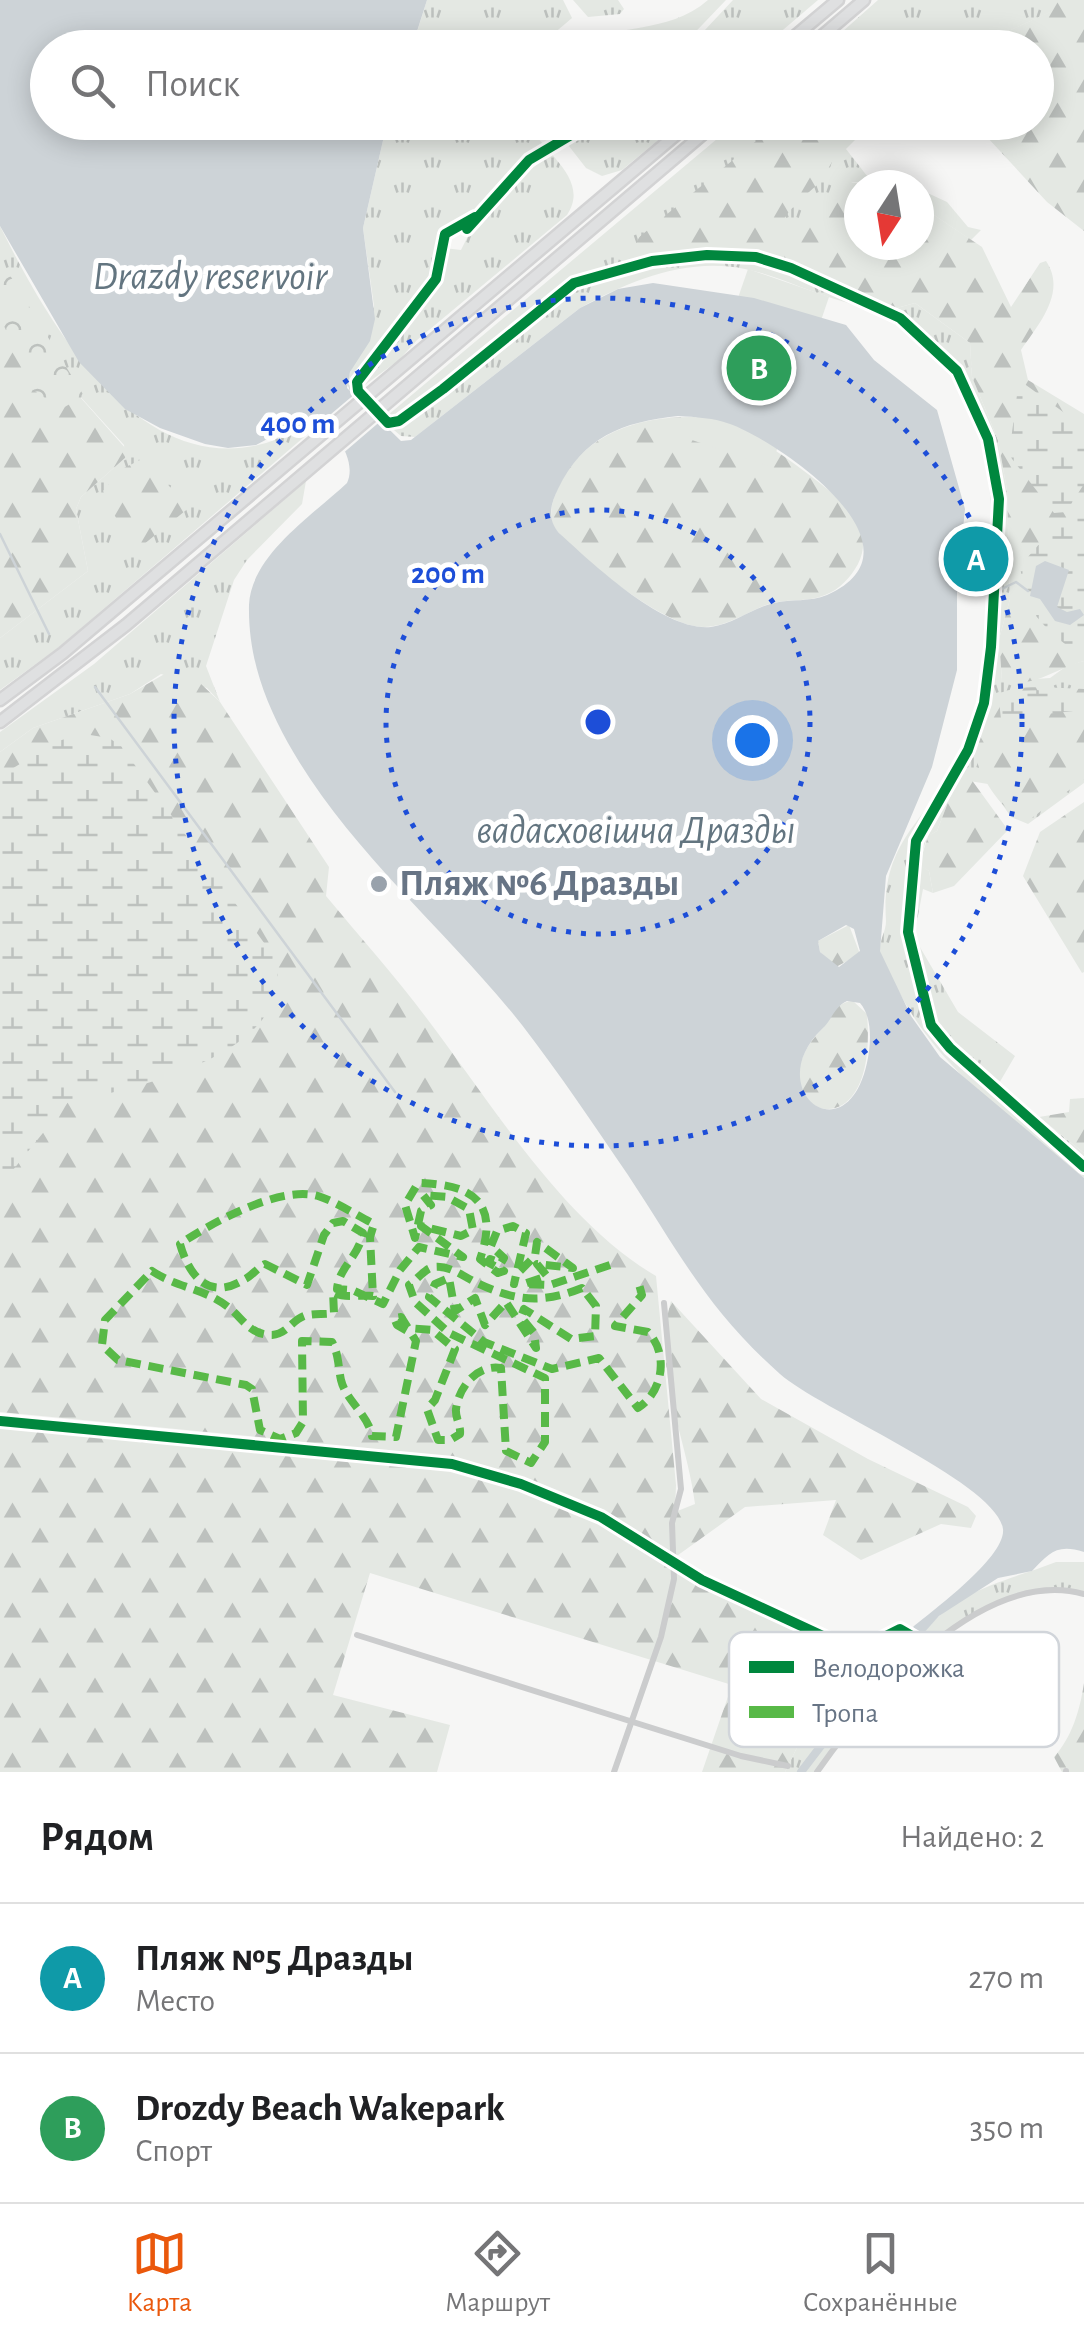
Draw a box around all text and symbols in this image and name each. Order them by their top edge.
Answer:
search box [30,30,1054,140]
icon: search [65,58,120,113]
text: Поиск [145,66,240,104]
north arrow [844,170,934,260]
water label: Drazdy reservoir [93,257,328,297]
pin: B [726,330,792,406]
text: 400 m [260,409,336,439]
pin: A [944,522,1008,596]
text: 200 m [411,559,485,589]
centre of rings [580,704,616,740]
your location [727,715,778,766]
water label: вадасховішча Дразды [477,811,795,851]
place label: Пляж №6 Дразды [399,865,679,903]
marker: Пляж №6 Дразды [368,873,390,895]
legend [729,1632,1059,1747]
text: Велодорожка [812,1655,965,1683]
text: Тропа [812,1700,878,1728]
text: Рядом [40,1816,154,1858]
text: Найдено: 2 [900,1821,1044,1853]
text: Пляж №5 Дразды [135,1940,413,1978]
text: A [63,1962,82,1994]
text: 270 m [968,1962,1044,1994]
text: Место [135,1985,215,2017]
text: Drozdy Beach Wakepark [135,2090,504,2128]
text: B [63,2112,82,2144]
text: 350 m [970,2112,1044,2144]
text: Спорт [135,2135,212,2167]
tab: Карта [126,2226,192,2320]
tab: Маршрут [445,2226,550,2320]
tab: Сохранённые [803,2226,958,2320]

